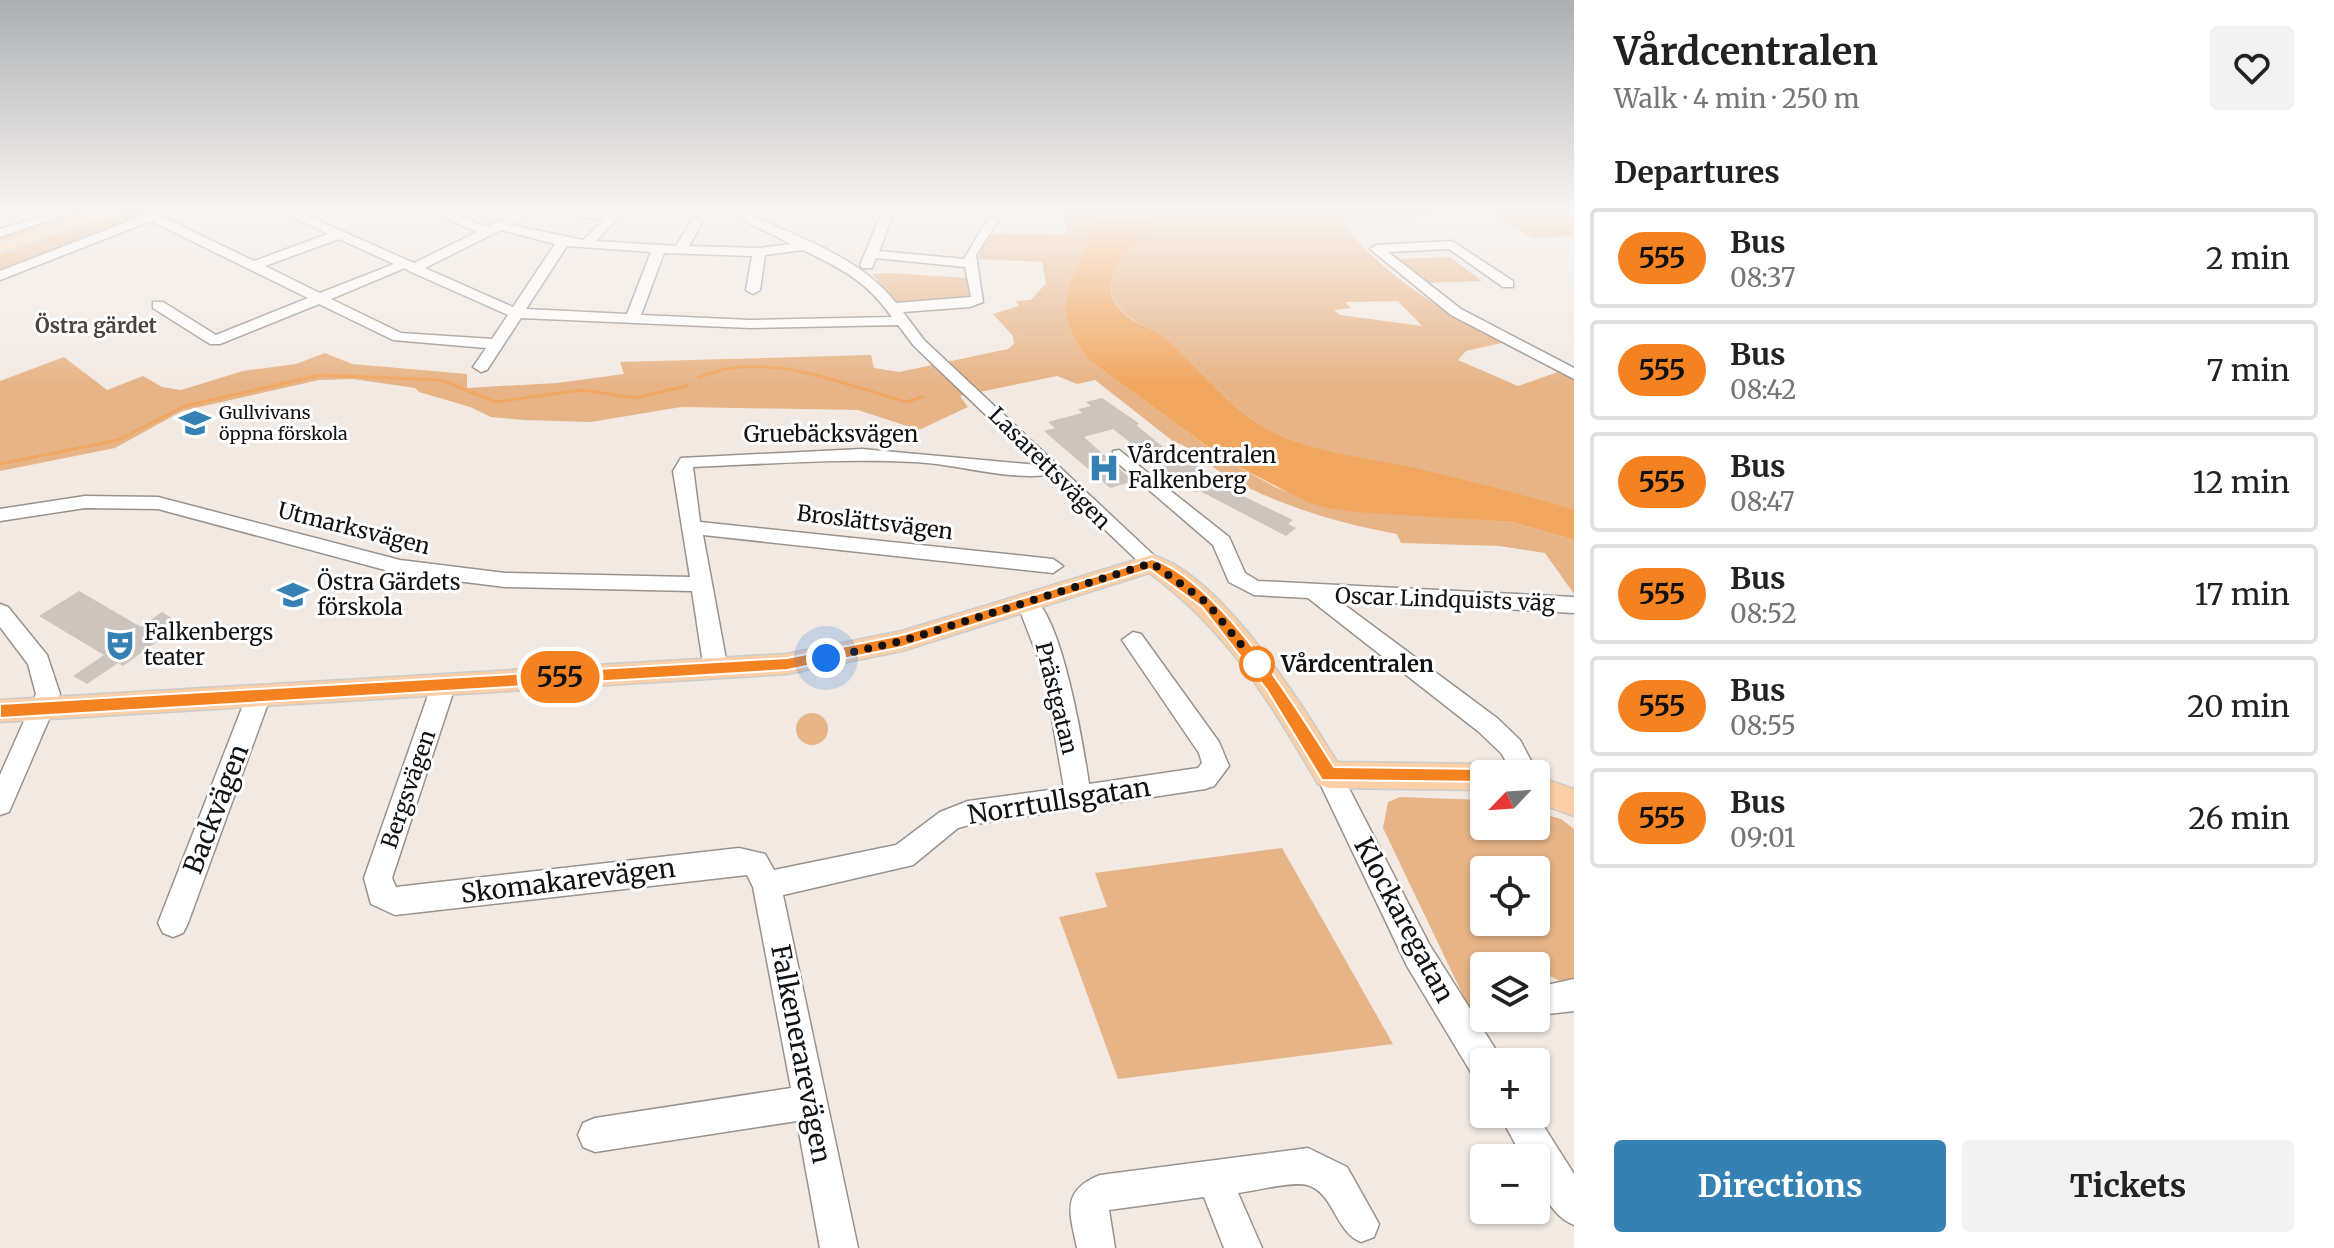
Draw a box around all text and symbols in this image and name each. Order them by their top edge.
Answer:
button: heart [2210,26,2294,110]
text: Vårdcentralen [1614,28,1878,75]
text: Walk · 4 min · 250 m [1614,82,1860,115]
text: Departures [1614,153,1780,191]
text: Bus [1730,223,1786,261]
text: 2 min [2206,239,2290,277]
text: 555 [1639,240,1685,276]
text: 08:37 [1730,261,1796,294]
district label: Östra gärdet [35,312,157,338]
text: Bus [1730,335,1786,373]
text: 7 min [2206,351,2290,389]
text: 555 [1639,352,1685,388]
text: 08:42 [1730,373,1797,406]
place label: Gullvivans öppna förskola [219,401,348,445]
street label: Lasarettsvägen [983,401,1117,535]
school or university icon: Gullvivans öppna förskola [178,406,212,440]
street label: Gruebäcksvägen [744,420,919,448]
place label: Vårdcentralen Falkenberg [1127,441,1277,494]
text: Bus [1730,447,1786,485]
hospital icon: Vårdcentralen Falkenberg [1087,451,1121,485]
text: 12 min [2193,463,2290,501]
text: 555 [1639,464,1685,500]
text: 08:47 [1730,485,1795,518]
street label: Utmarksvägen [275,496,433,561]
street label: Broslättsvägen [795,499,955,546]
text: Bus [1730,559,1786,597]
place label: Östra Gärdets förskola [317,568,461,621]
text: 17 min [2195,575,2290,613]
text: 555 [1639,576,1685,612]
school or university icon: Östra Gärdets förskola [276,578,310,612]
street label: Oscar Lindquists väg [1335,581,1555,617]
text: 08:52 [1730,597,1797,630]
place label: Falkenbergs teater [144,618,273,671]
theatre icon: Falkenbergs teater [103,628,137,662]
your location [806,638,846,678]
street label: Prästgatan [1030,639,1085,757]
marker: Vårdcentralen [1240,647,1274,681]
place label: Vårdcentralen [1280,650,1434,678]
line badge: 555 [514,651,606,703]
text: 555 [537,659,583,695]
text: Bus [1730,671,1786,709]
text: 20 min [2187,687,2290,725]
text: 555 [1639,688,1685,724]
text: 08:55 [1730,709,1796,742]
street label: Bergsvägen [375,726,441,852]
street label: Backvägen [176,739,255,878]
north arrow [1470,760,1550,840]
map controls [1470,760,1550,1224]
street label: Norrtullsgatan [965,770,1153,831]
text: Bus [1730,783,1786,821]
text: 26 min [2188,799,2290,837]
text: 555 [1639,800,1685,836]
text: 09:01 [1730,821,1795,854]
street label: Klockaregatan [1347,832,1462,1008]
street label: Skomakarevägen [459,851,677,910]
button: locate [1470,856,1550,936]
street label: Falkenerarevägen [764,942,839,1166]
button: layers [1470,952,1550,1032]
button: + [1470,1048,1550,1128]
button: Directions [1614,1140,1946,1232]
button: Tickets [1962,1140,2294,1232]
button: − [1470,1144,1550,1224]

